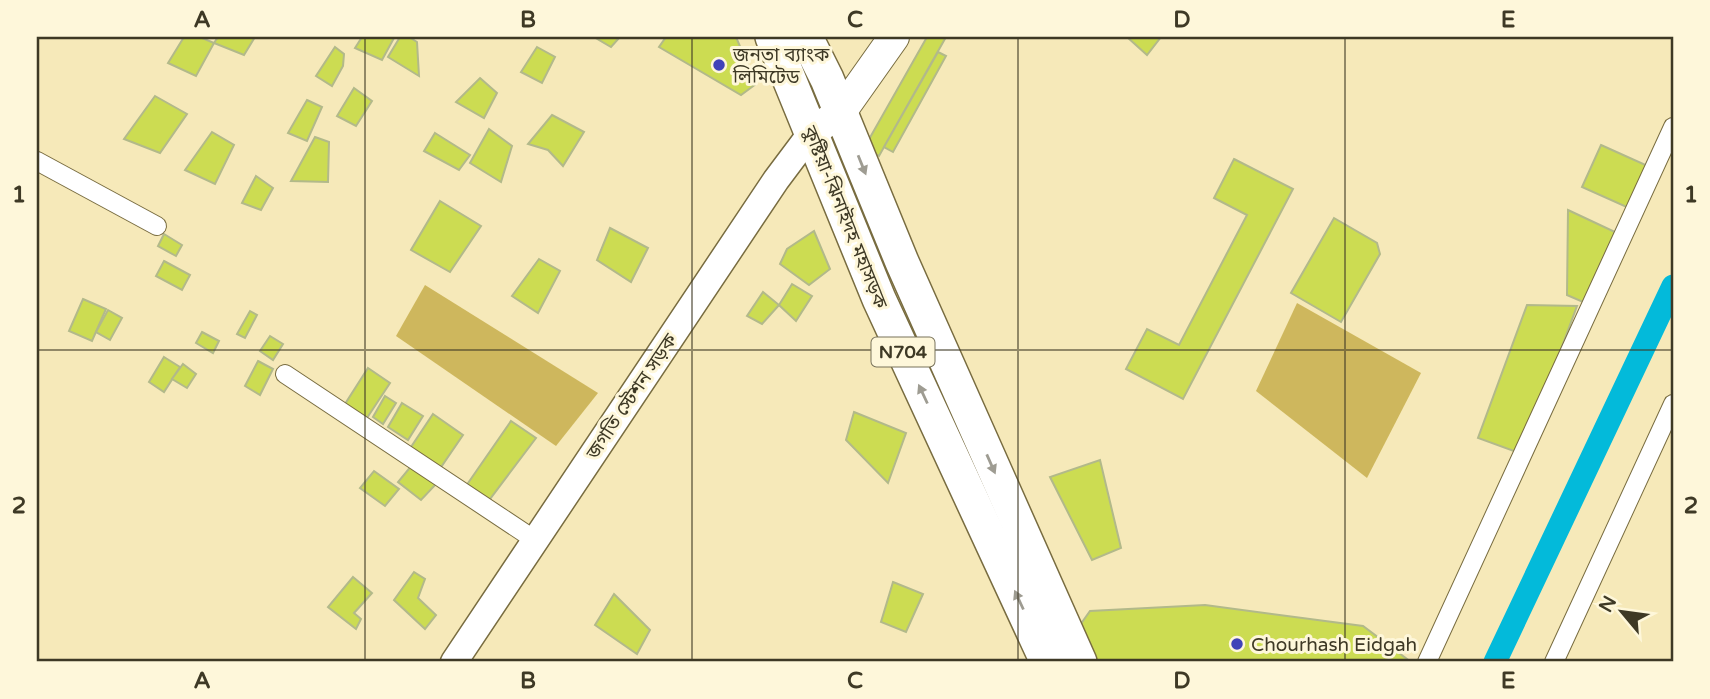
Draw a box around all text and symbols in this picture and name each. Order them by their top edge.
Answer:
text: A [193,6,211,34]
text: B [520,6,536,34]
text: C [847,6,863,34]
text: D [1173,6,1191,34]
text: E [1501,6,1515,34]
place label: জনতা ব্যাংক লিমিটেড [732,44,830,88]
marker: জনতা ব্যাংক লিমিটেড [711,57,727,73]
street label: কুষ্টিয়া-ঝিনাইদহ মহাসড়ক [798,121,893,313]
one-way arrow [857,154,868,175]
text: 1 [12,181,26,209]
text: 1 [1684,181,1698,209]
street label: জগতি স্টেশন সড়ক [580,329,682,464]
road number: N704 [872,338,934,366]
one-way arrow [917,384,929,404]
one-way arrow [985,454,997,474]
text: 2 [12,492,26,520]
text: 2 [1684,492,1698,520]
north arrow [1588,576,1658,646]
one-way arrow [1013,590,1024,610]
text: N [1595,592,1621,616]
place label: Chourhash Eidgah [1251,634,1417,656]
marker: Chourhash Eidgah [1229,636,1245,652]
text: A [193,667,211,695]
text: B [520,667,536,695]
text: C [847,667,863,695]
text: D [1173,667,1191,695]
text: E [1501,667,1515,695]

